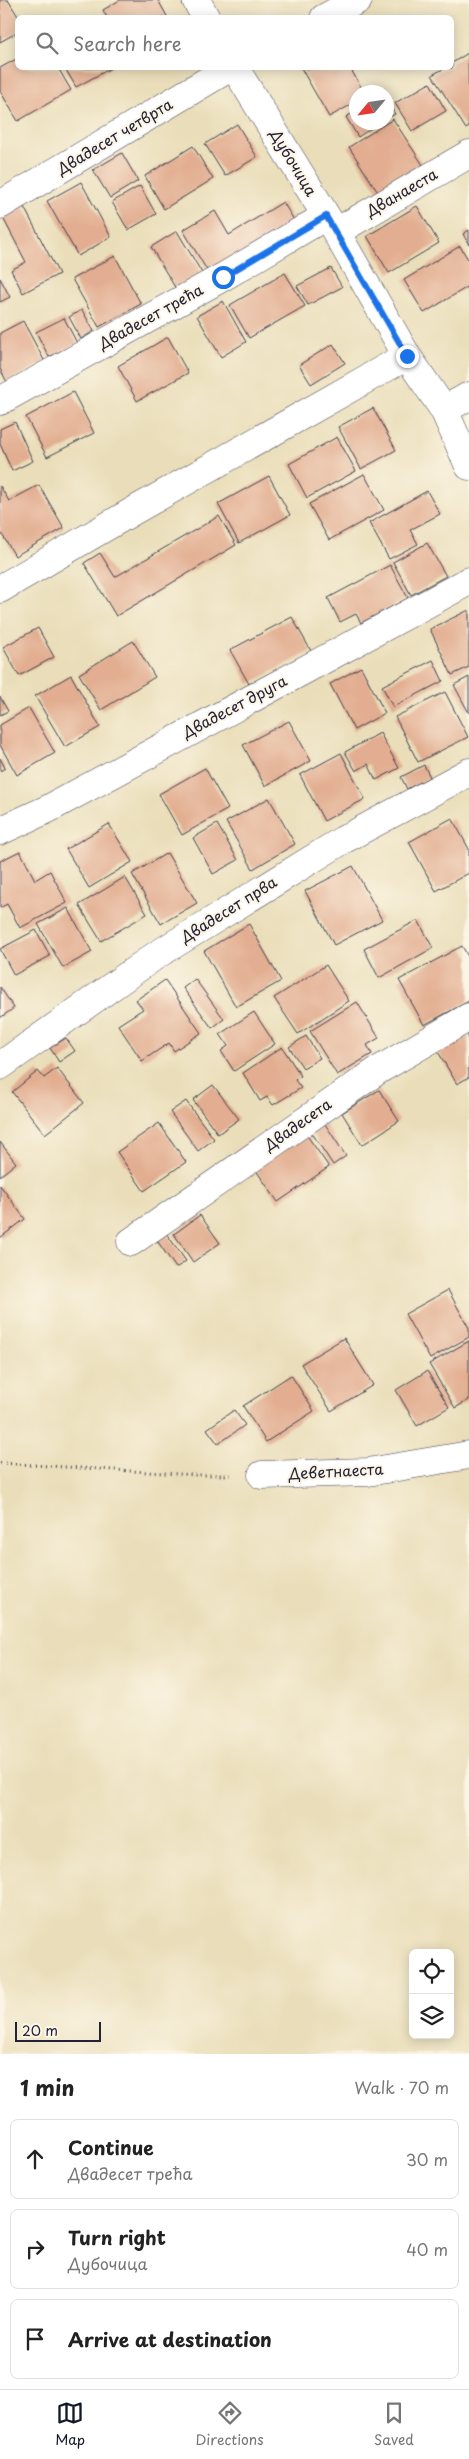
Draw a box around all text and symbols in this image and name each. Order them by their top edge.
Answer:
search box [15,15,454,70]
icon: search [33,29,61,57]
text: Search here [73,29,182,57]
north arrow [349,85,394,130]
street label: Двадесет четврта [51,92,177,180]
street label: Дубочица [265,123,324,201]
street label: Дванаеста [360,162,442,222]
route start [212,266,235,289]
street label: Двадесет трећа [93,277,207,355]
route end [396,345,419,368]
street label: Двадесет друга [177,668,291,743]
street label: Двадесет прва [175,870,281,948]
street label: Двадесета [258,1092,336,1156]
street label: Деветнаеста [287,1456,385,1485]
map controls [409,1949,454,2039]
button: locate [409,1949,454,1994]
button: layers [409,1994,454,2039]
scale bar [15,2019,101,2042]
text: 20 m [22,2020,58,2041]
text: 1 min [20,2071,74,2103]
text: Walk · 70 m [354,2075,449,2099]
text: Continue [68,2133,154,2161]
icon: ahead [21,2145,49,2173]
text: 30 m [406,2147,448,2171]
text: Двадесет трећа [68,2161,192,2185]
text: Turn right [68,2223,166,2251]
icon: right [21,2235,49,2263]
text: 40 m [406,2237,448,2261]
text: Дубочица [68,2251,148,2275]
icon: arrive [21,2325,49,2353]
text: Arrive at destination [68,2325,272,2353]
tab: Map [55,2399,85,2450]
tab: Directions [196,2399,264,2450]
tab: Saved [374,2399,414,2450]

